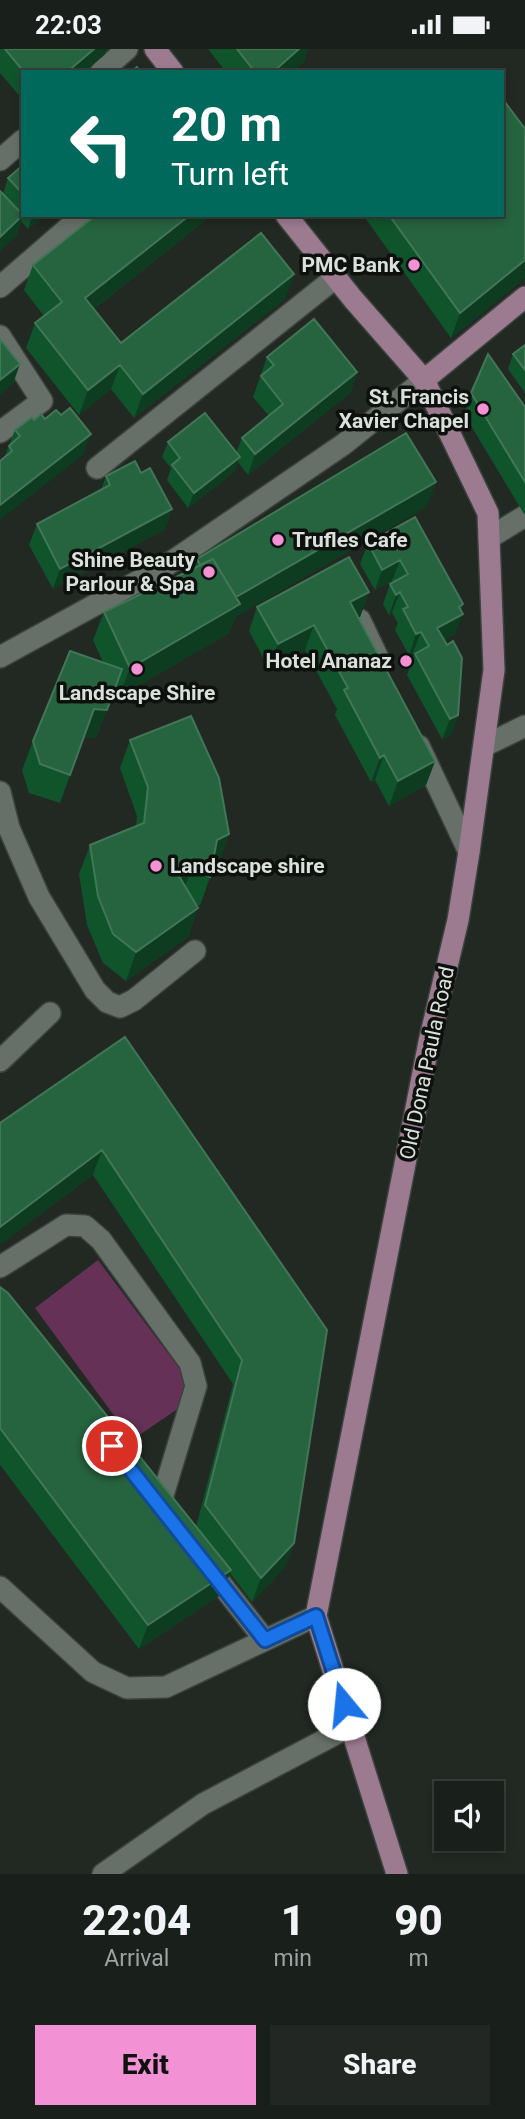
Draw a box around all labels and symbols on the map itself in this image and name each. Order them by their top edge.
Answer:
place label: PMC Bank [301,253,401,277]
marker: PMC Bank [406,257,422,273]
place label: St. Francis Xavier Chapel [339,385,469,433]
marker: St. Francis Xavier Chapel [475,401,491,417]
place label: Trufles Cafe [292,528,408,552]
marker: Trufles Cafe [270,532,286,548]
place label: Shine Beauty Parlour & Spa [66,548,195,596]
marker: Shine Beauty Parlour & Spa [201,564,217,580]
place label: Hotel Ananaz [266,649,392,673]
marker: Hotel Ananaz [398,653,414,669]
marker: Landscape Shire [129,661,145,677]
place label: Landscape Shire [59,681,215,705]
place label: Landscape shire [170,854,324,878]
marker: Landscape shire [148,858,164,874]
street label: Old Dona Paula Road [395,964,459,1162]
pin [82,1416,142,1476]
position arrow [307,1667,381,1741]

